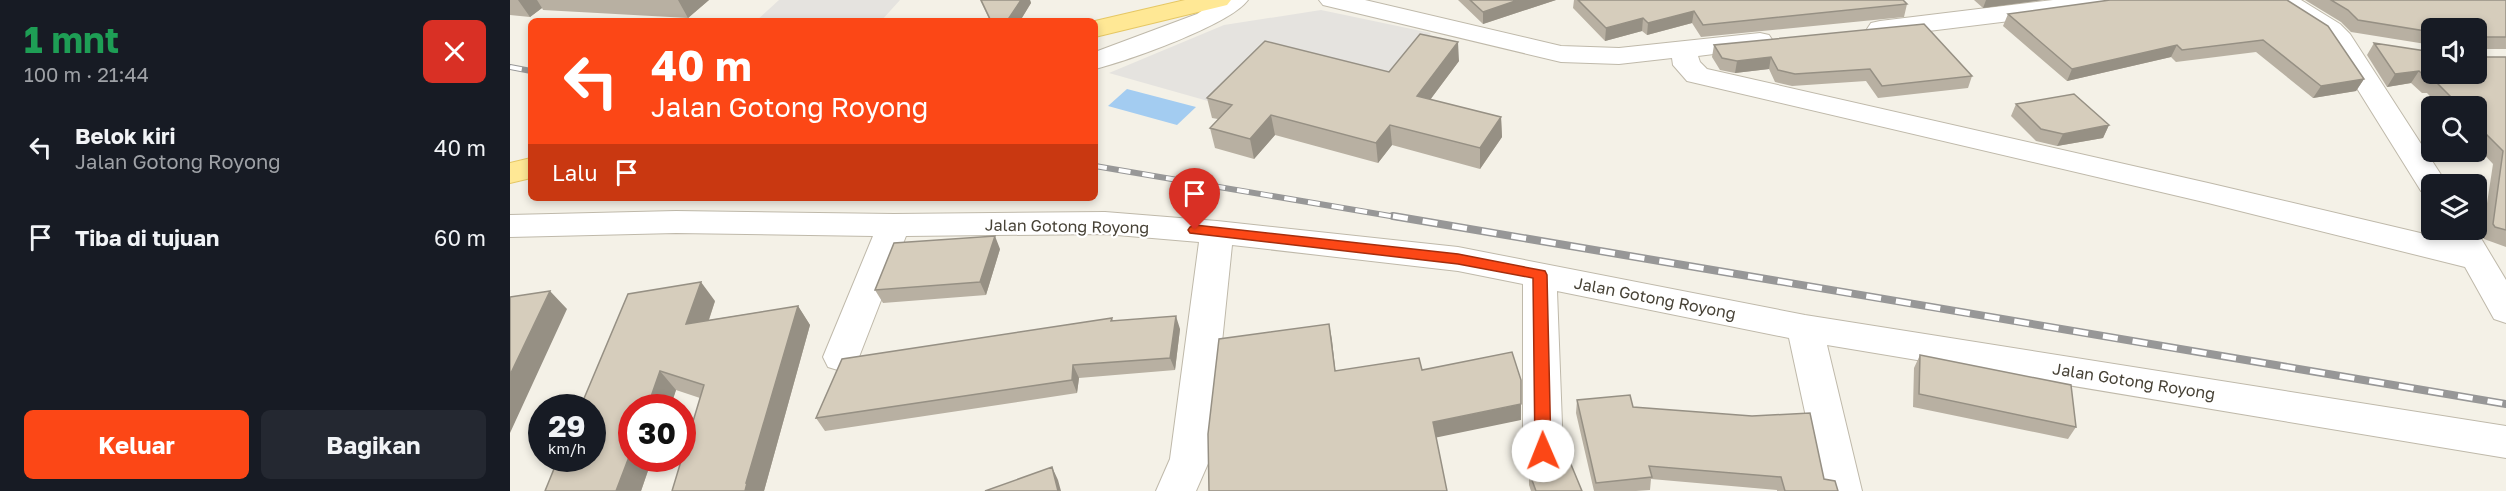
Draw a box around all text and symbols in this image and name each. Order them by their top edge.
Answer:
text: 1 mnt [24,18,119,61]
map controls [2421,18,2487,240]
button: sound [2421,18,2487,84]
button: close [423,20,486,83]
text: 40 m [651,40,752,90]
icon: left [552,42,630,120]
text: 100 m · 21:44 [24,62,149,86]
text: Jalan Gotong Royong [651,91,928,123]
button: search [2421,96,2487,162]
text: Belok kiri [75,122,176,149]
icon: left [24,131,57,164]
text: 40 m [434,134,486,161]
text: Jalan Gotong Royong [75,149,281,173]
icon: arrive [610,156,643,189]
text: Lalu [552,159,598,186]
pin [1169,168,1220,230]
button: layers [2421,174,2487,240]
icon: arrive [1178,177,1211,210]
street label: Jalan Gotong Royong [985,215,1149,237]
icon: arrive [24,221,57,254]
text: Tiba di tujuan [75,224,219,251]
text: 60 m [434,224,486,251]
street label: Jalan Gotong Royong [1572,272,1738,324]
street label: Jalan Gotong Royong [2051,358,2217,404]
speed limit sign: 30 [618,394,696,472]
text: 29 [548,408,586,444]
button: Keluar [24,410,249,479]
button: Bagikan [261,410,486,479]
position arrow [1511,419,1575,483]
text: km/h [548,439,586,457]

